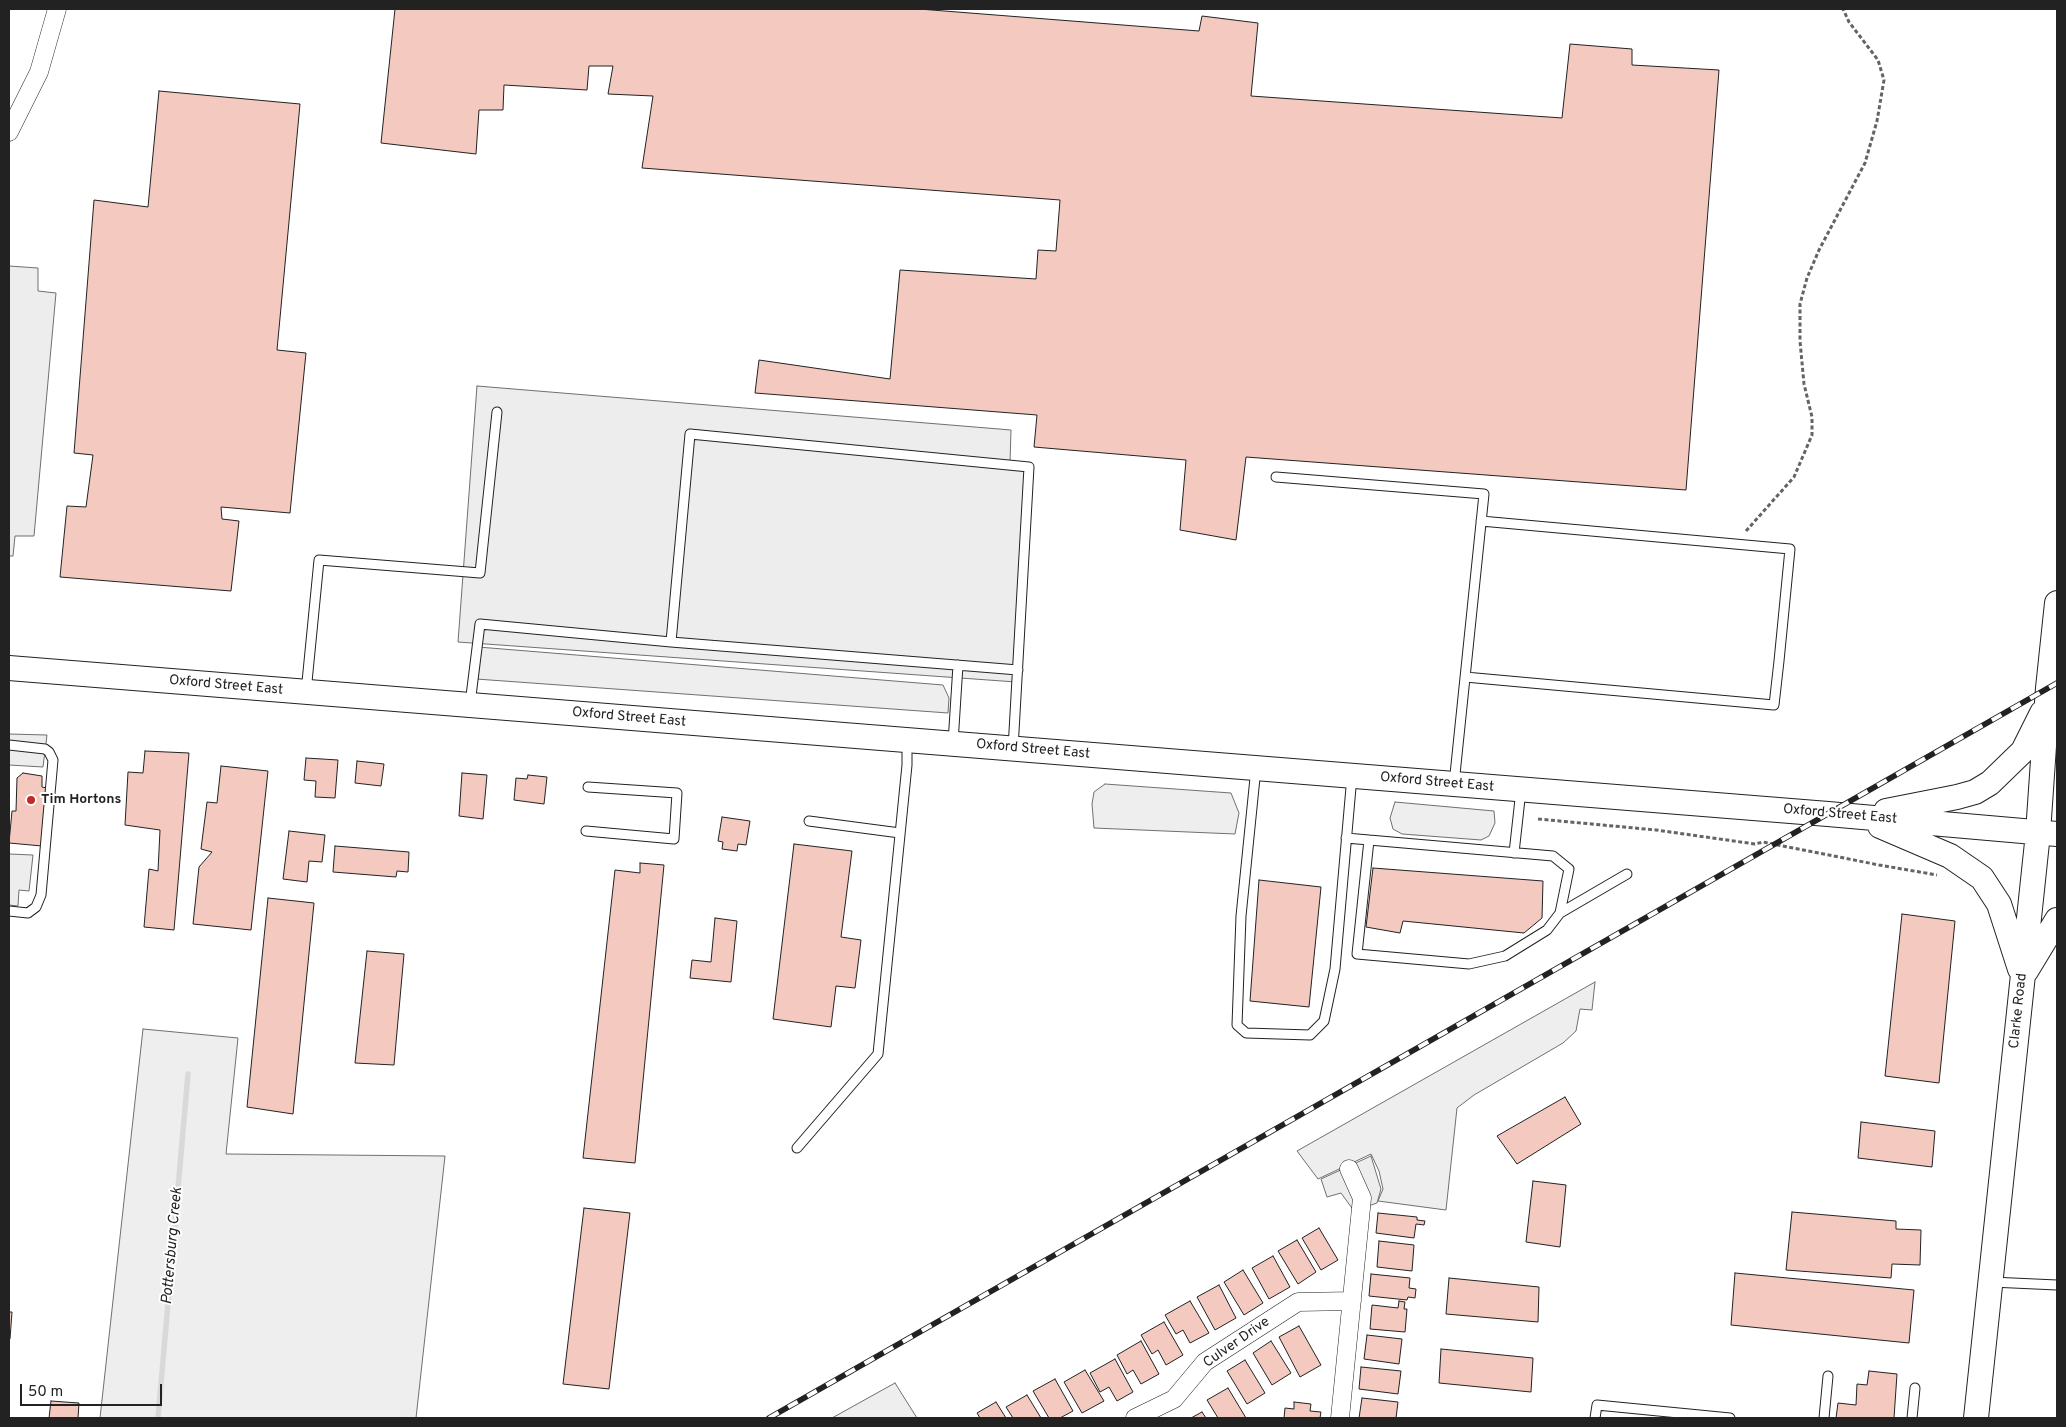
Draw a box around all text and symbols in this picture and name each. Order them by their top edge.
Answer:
street label: Oxford Street East [168,673,284,699]
street label: Oxford Street East [571,705,687,731]
street label: Oxford Street East [975,737,1091,763]
street label: Oxford Street East [1379,770,1495,796]
place label: Tim Hortons [41,792,121,808]
marker: Tim Hortons [25,794,37,806]
street label: Oxford Street East [1782,802,1898,828]
street label: Clarke Road [2007,972,2031,1050]
water label: Pottersburg Creek [159,1187,187,1305]
street label: Culver Drive [1201,1314,1273,1372]
scale bar [22,1374,165,1406]
text: 50 m [28,1383,63,1402]

